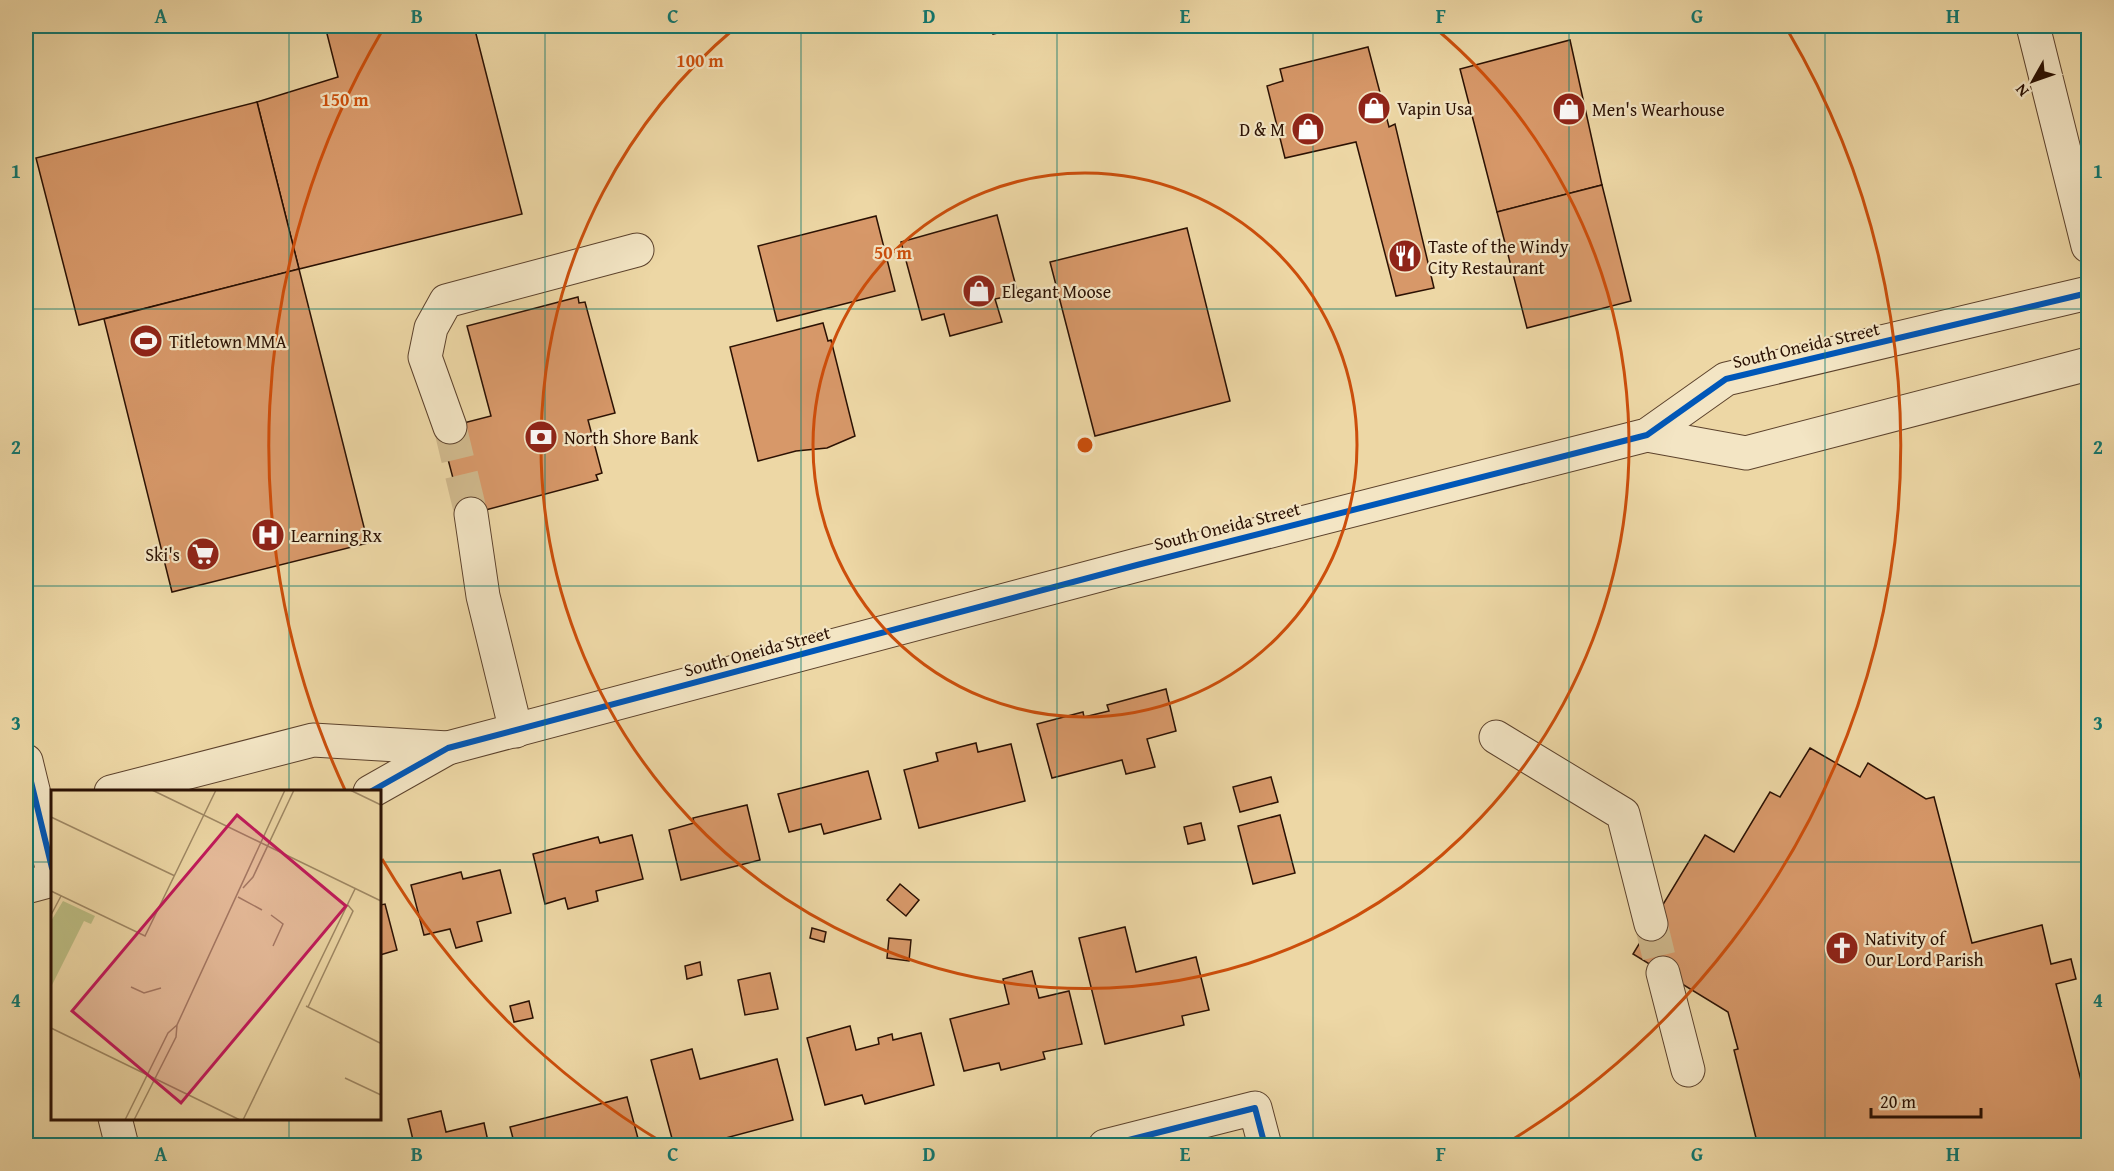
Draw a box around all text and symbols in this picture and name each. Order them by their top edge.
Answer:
text: A [155,1,168,30]
text: B [411,1,423,30]
text: C [667,1,679,30]
text: D [922,1,936,30]
text: E [1180,1,1191,30]
text: F [1436,1,1446,30]
text: G [1691,1,1703,30]
text: H [1946,1,1960,30]
text: 100 m [676,47,724,74]
north arrow [2003,51,2063,111]
text: N [2009,79,2034,102]
text: 150 m [321,86,369,113]
shop icon: Vapin Usa [1356,90,1392,126]
shop icon: Men's Wearhouse [1551,91,1587,127]
place label: Vapin Usa [1397,95,1473,122]
place label: Men's Wearhouse [1592,96,1725,123]
shop icon: D & M [1290,111,1326,147]
place label: D & M [1239,116,1285,143]
text: 1 [11,156,21,185]
text: 1 [2093,156,2103,185]
place label: Taste of the Windy City Restaurant [1428,233,1569,281]
restaurant icon: Taste of the Windy City Restaurant [1387,238,1423,274]
text: 50 m [874,239,913,266]
shop icon: Elegant Moose [961,273,997,309]
place label: Elegant Moose [1002,278,1111,305]
street label: South Oneida Street [1730,315,1883,375]
sports icon: Titletown MMA [128,323,164,359]
place label: Titletown MMA [169,328,287,355]
bank icon: North Shore Bank [523,419,559,455]
place label: North Shore Bank [564,424,699,451]
text: 2 [11,432,21,461]
text: 2 [2093,432,2103,461]
centre of rings [1075,435,1095,455]
street label: South Oneida Street [1151,495,1304,557]
hospital icon: Learning Rx [250,517,286,553]
place label: Learning Rx [291,522,383,549]
supermarket icon: Ski's [185,536,221,572]
place label: Ski's [145,541,180,568]
street label: South Oneida Street [681,618,834,683]
text: 3 [11,708,21,737]
text: 3 [2093,708,2103,737]
inset map [51,790,381,1120]
place label: Nativity of Our Lord Parish [1865,925,1984,973]
church icon: Nativity of Our Lord Parish [1824,930,1860,966]
text: 4 [11,985,21,1014]
text: 4 [2093,985,2103,1014]
scale bar [1871,1081,1980,1119]
text: 20 m [1880,1088,1916,1115]
text: A [155,1139,168,1168]
text: B [411,1139,423,1168]
text: C [667,1139,679,1168]
text: D [922,1139,936,1168]
text: E [1180,1139,1191,1168]
text: F [1436,1139,1446,1168]
text: G [1691,1139,1703,1168]
text: H [1946,1139,1960,1168]

